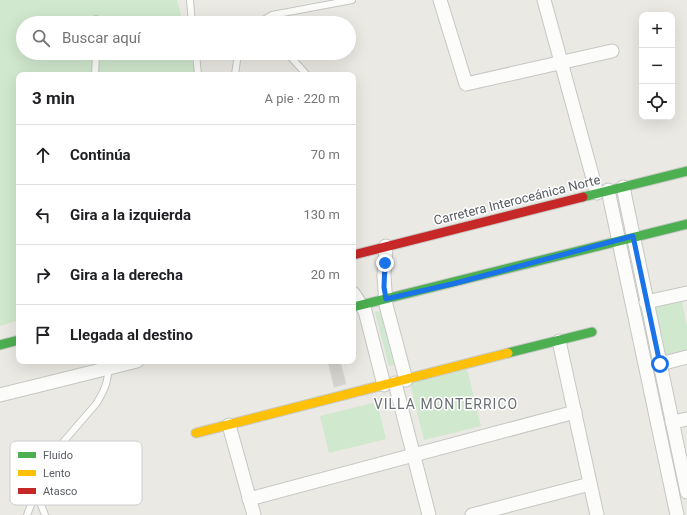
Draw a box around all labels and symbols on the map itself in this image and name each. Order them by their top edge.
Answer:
street label: Carretera Interoceánica Norte [432,172,602,228]
route end [376,254,394,272]
route start [651,355,669,373]
district label: VILLA MONTERRICO [374,396,518,412]
legend [10,441,142,505]
text: Fluido [43,449,73,462]
text: Lento [43,467,71,480]
text: Atasco [43,485,77,498]

